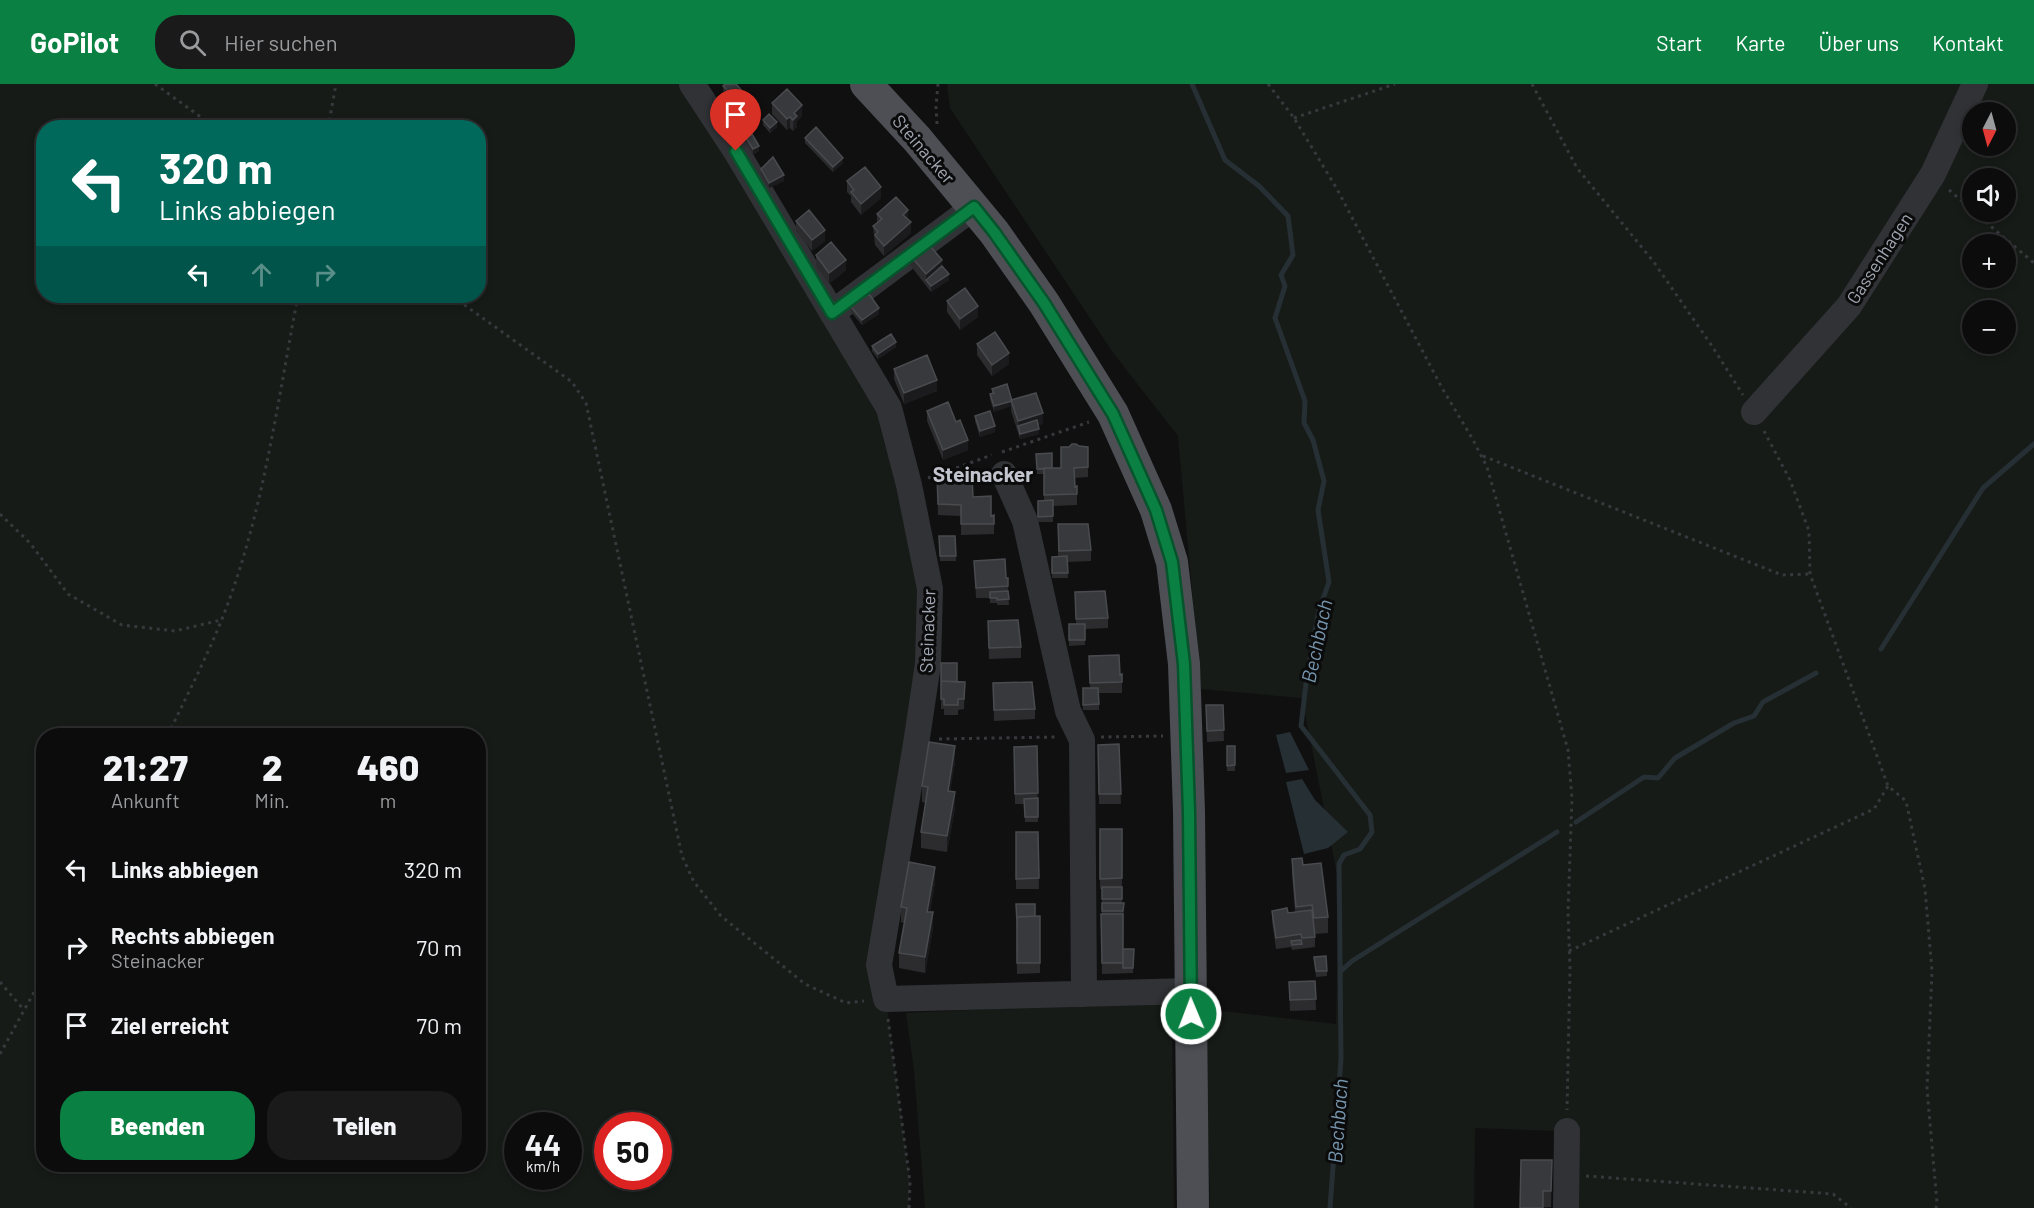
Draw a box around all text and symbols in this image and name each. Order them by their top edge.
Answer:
search box [155,15,575,69]
text: GoPilot [30,25,119,59]
icon: search [176,26,209,59]
text: Hier suchen [224,29,337,55]
text: Start [1656,30,1703,55]
text: Karte [1736,30,1786,55]
text: Über uns [1819,30,1899,55]
text: Kontakt [1932,30,2004,55]
pin [710,89,761,151]
icon: arrive [719,98,752,131]
north arrow [1962,102,2016,156]
map controls [1962,102,2016,354]
street label: Steinacker [888,110,960,188]
text: 320 m [159,142,273,192]
icon: left [60,144,138,222]
button: sound [1962,168,2016,222]
text: Links abbiegen [159,193,335,225]
street label: Gassenhagen [1841,208,1917,308]
button: + [1962,234,2016,288]
icon: left [182,258,215,291]
icon: ahead [245,258,278,291]
icon: right [308,258,341,291]
button: − [1962,300,2016,354]
district label: Steinacker [933,461,1033,486]
street label: Steinacker [915,588,939,673]
water label: Bechbach [1295,597,1337,685]
text: 21:27 [103,745,188,788]
text: 2 [262,745,282,788]
text: 460 [357,745,419,788]
text: Ankunft [111,788,180,812]
text: Min. [255,788,290,812]
text: m [380,788,396,812]
icon: left [60,853,93,886]
text: Links abbiegen [111,856,259,882]
text: 320 m [404,856,462,882]
text: Rechts abbiegen [111,922,274,948]
icon: right [60,931,93,964]
text: 70 m [417,934,462,960]
text: Steinacker [111,948,204,972]
position arrow [1159,982,1223,1046]
icon: arrive [60,1009,93,1042]
text: Ziel erreicht [111,1012,229,1038]
text: 70 m [417,1012,462,1038]
water label: Bechbach [1322,1078,1352,1164]
button: Beenden [60,1091,255,1160]
button: Teilen [267,1091,462,1160]
speed limit sign: 50 [594,1112,672,1190]
text: 44 [525,1126,561,1162]
text: km/h [526,1157,560,1175]

